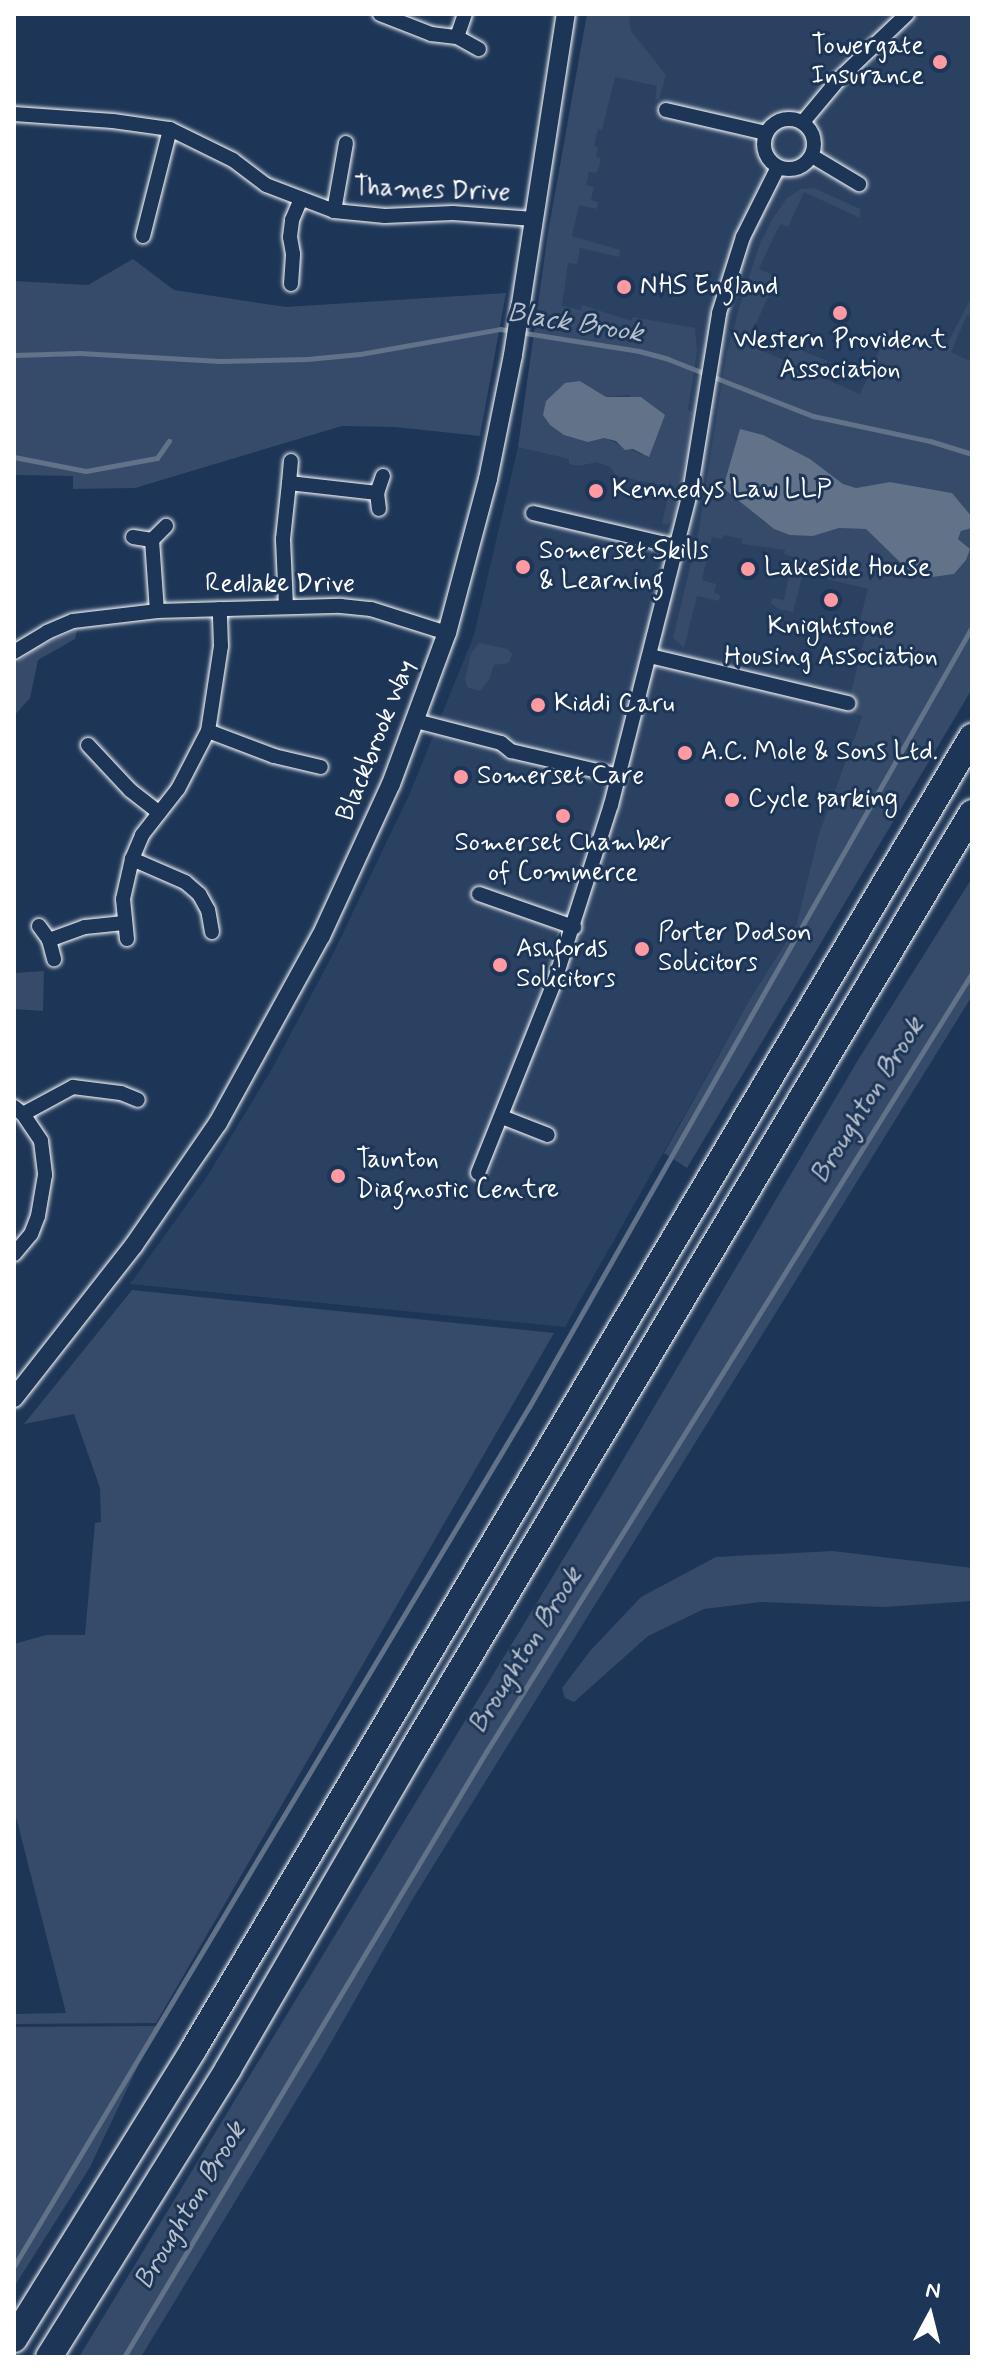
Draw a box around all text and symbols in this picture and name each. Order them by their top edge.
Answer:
place label: Towergate Insurance [811,31,924,92]
marker: Towergate Insurance [931,53,949,71]
street label: Thames Drive [354,173,510,209]
place label: NHS England [640,271,778,303]
marker: NHS England [615,278,633,296]
water label: Black Brook [504,297,646,351]
marker: Western Provident Association [831,304,849,322]
place label: Western Provident Association [734,325,946,386]
place label: Kennedys Law LLP [612,475,831,507]
marker: Kennedys Law LLP [587,482,605,500]
place label: Somerset Skills & Learning [539,536,711,598]
place label: Lakeside House [764,553,929,585]
marker: Somerset Skills & Learning [514,558,532,576]
marker: Lakeside House [739,560,757,578]
street label: Redlake Drive [206,569,354,601]
marker: Knightstone Housing Association [822,591,840,609]
place label: Knightstone Housing Association [723,612,939,674]
street label: Blackbrook Way [329,653,425,829]
place label: Kiddi Caru [554,689,669,721]
marker: Kiddi Caru [529,696,547,714]
place label: A.C. Mole & Sons Ltd. [701,737,938,769]
marker: A.C. Mole & Sons Ltd. [676,744,694,762]
place label: Somerset Care [477,761,645,793]
marker: Somerset Care [452,768,470,786]
place label: Cycle parking [748,784,895,816]
marker: Cycle parking [723,791,741,809]
marker: Somerset Chamber of Commerce [554,807,572,825]
place label: Somerset Chamber of Commerce [451,828,675,890]
place label: Porter Dodson Solicitors [658,918,810,980]
place label: Ashfords Solicitors [516,934,616,996]
marker: Porter Dodson Solicitors [633,940,651,958]
marker: Ashfords Solicitors [491,956,509,974]
water label: Broughton Brook [804,1012,932,1190]
place label: Taunton Diagnostic Centre [356,1145,556,1206]
marker: Taunton Diagnostic Centre [327,1165,349,1187]
water label: Broughton Brook [462,1562,590,1740]
water label: Broughton Brook [128,2116,254,2296]
north arrow [890,2275,970,2355]
text: N [924,2276,942,2306]

